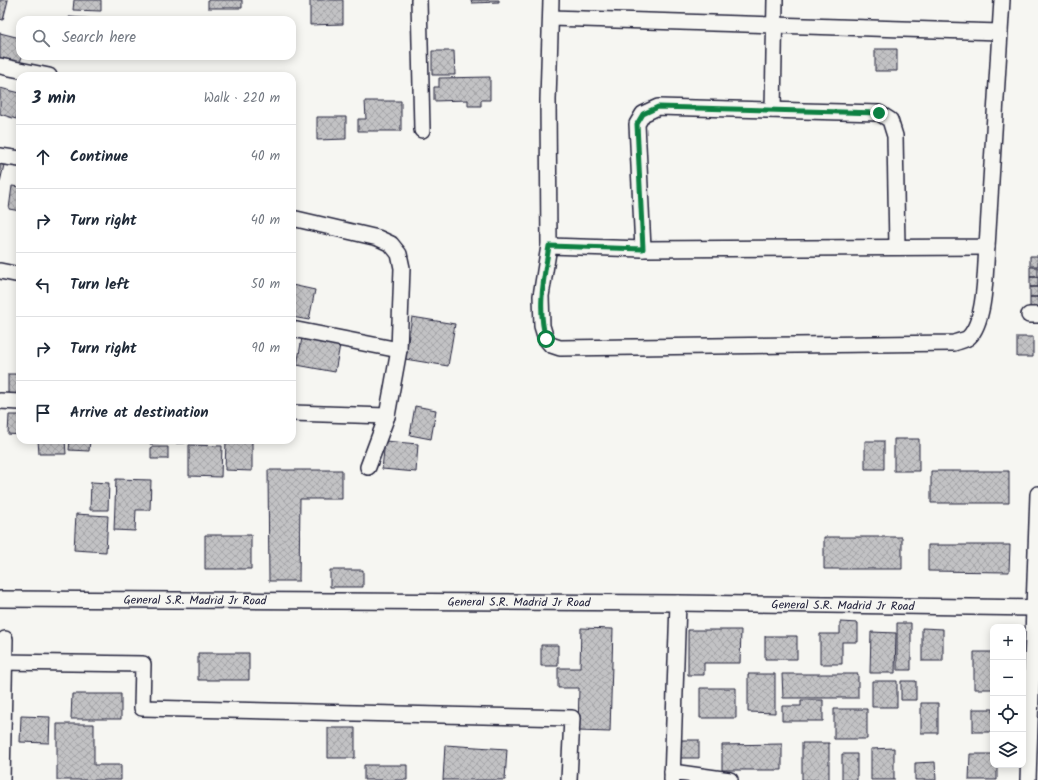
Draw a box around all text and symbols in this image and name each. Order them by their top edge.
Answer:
search box [16,16,296,60]
text: Search here [62,26,136,50]
icon: search [30,27,52,49]
text: 3 min [32,85,76,112]
text: Walk · 220 m [204,88,280,109]
route end [870,104,888,122]
text: Continue [70,145,128,169]
icon: ahead [32,146,54,168]
text: 40 m [251,146,280,167]
text: Turn right [70,209,137,233]
icon: right [32,210,54,232]
text: 40 m [251,210,280,231]
text: Turn left [70,273,130,297]
icon: left [32,274,54,296]
text: 50 m [251,274,280,295]
route start [537,330,555,348]
text: Turn right [70,337,137,361]
icon: right [32,338,54,360]
text: 90 m [252,338,280,359]
text: Arrive at destination [70,401,209,425]
icon: arrive [32,402,54,424]
street label: General S.R. Madrid Jr Road [123,590,268,610]
street label: General S.R. Madrid Jr Road [447,592,592,612]
street label: General S.R. Madrid Jr Road [771,595,916,616]
map controls [990,624,1026,768]
button: + [990,624,1026,660]
button: − [990,660,1026,696]
button: locate [990,696,1026,732]
button: layers [990,732,1026,768]

